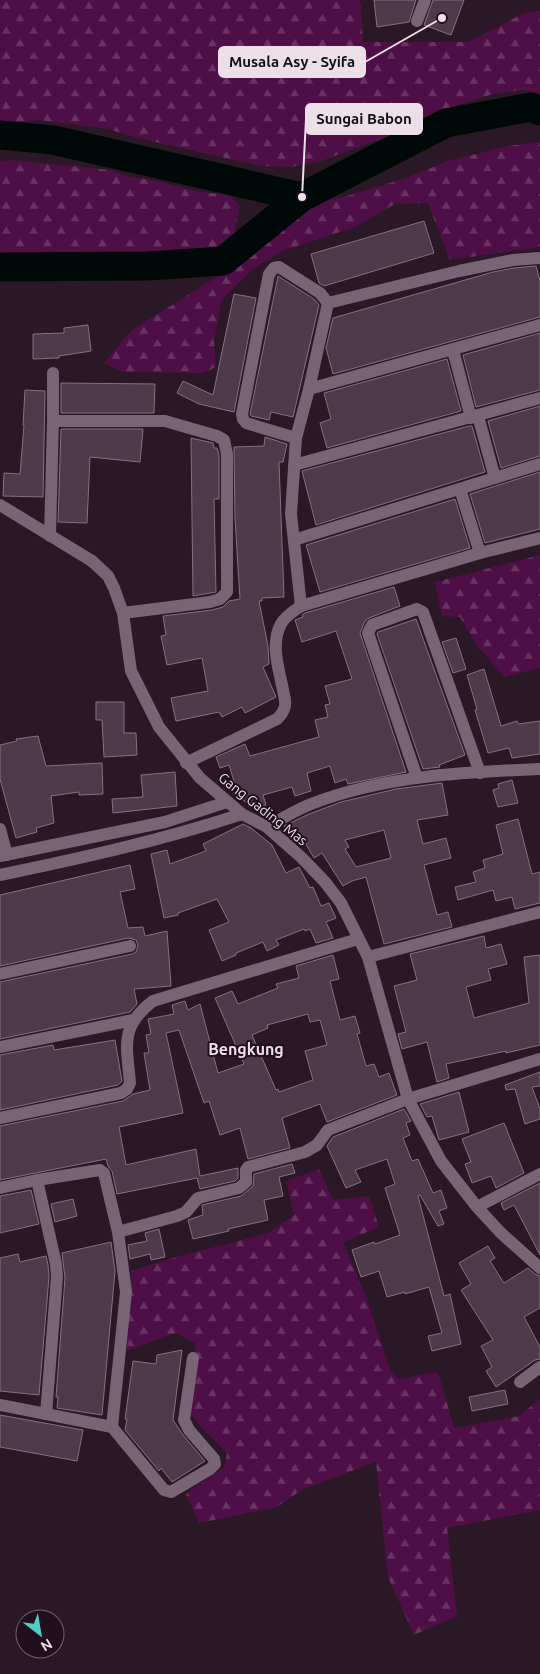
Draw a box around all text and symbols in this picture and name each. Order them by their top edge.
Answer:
callout: Musala Asy - Syifa [219,47,365,77]
text: Musala Asy - Syifa [229,53,355,70]
callout: Sungai Babon [306,104,422,134]
text: Sungai Babon [316,110,412,127]
street label: Gang Gading Mas [215,769,311,849]
district label: Bengkung [208,1040,284,1058]
north arrow [15,1609,65,1659]
text: N [38,1636,55,1655]

